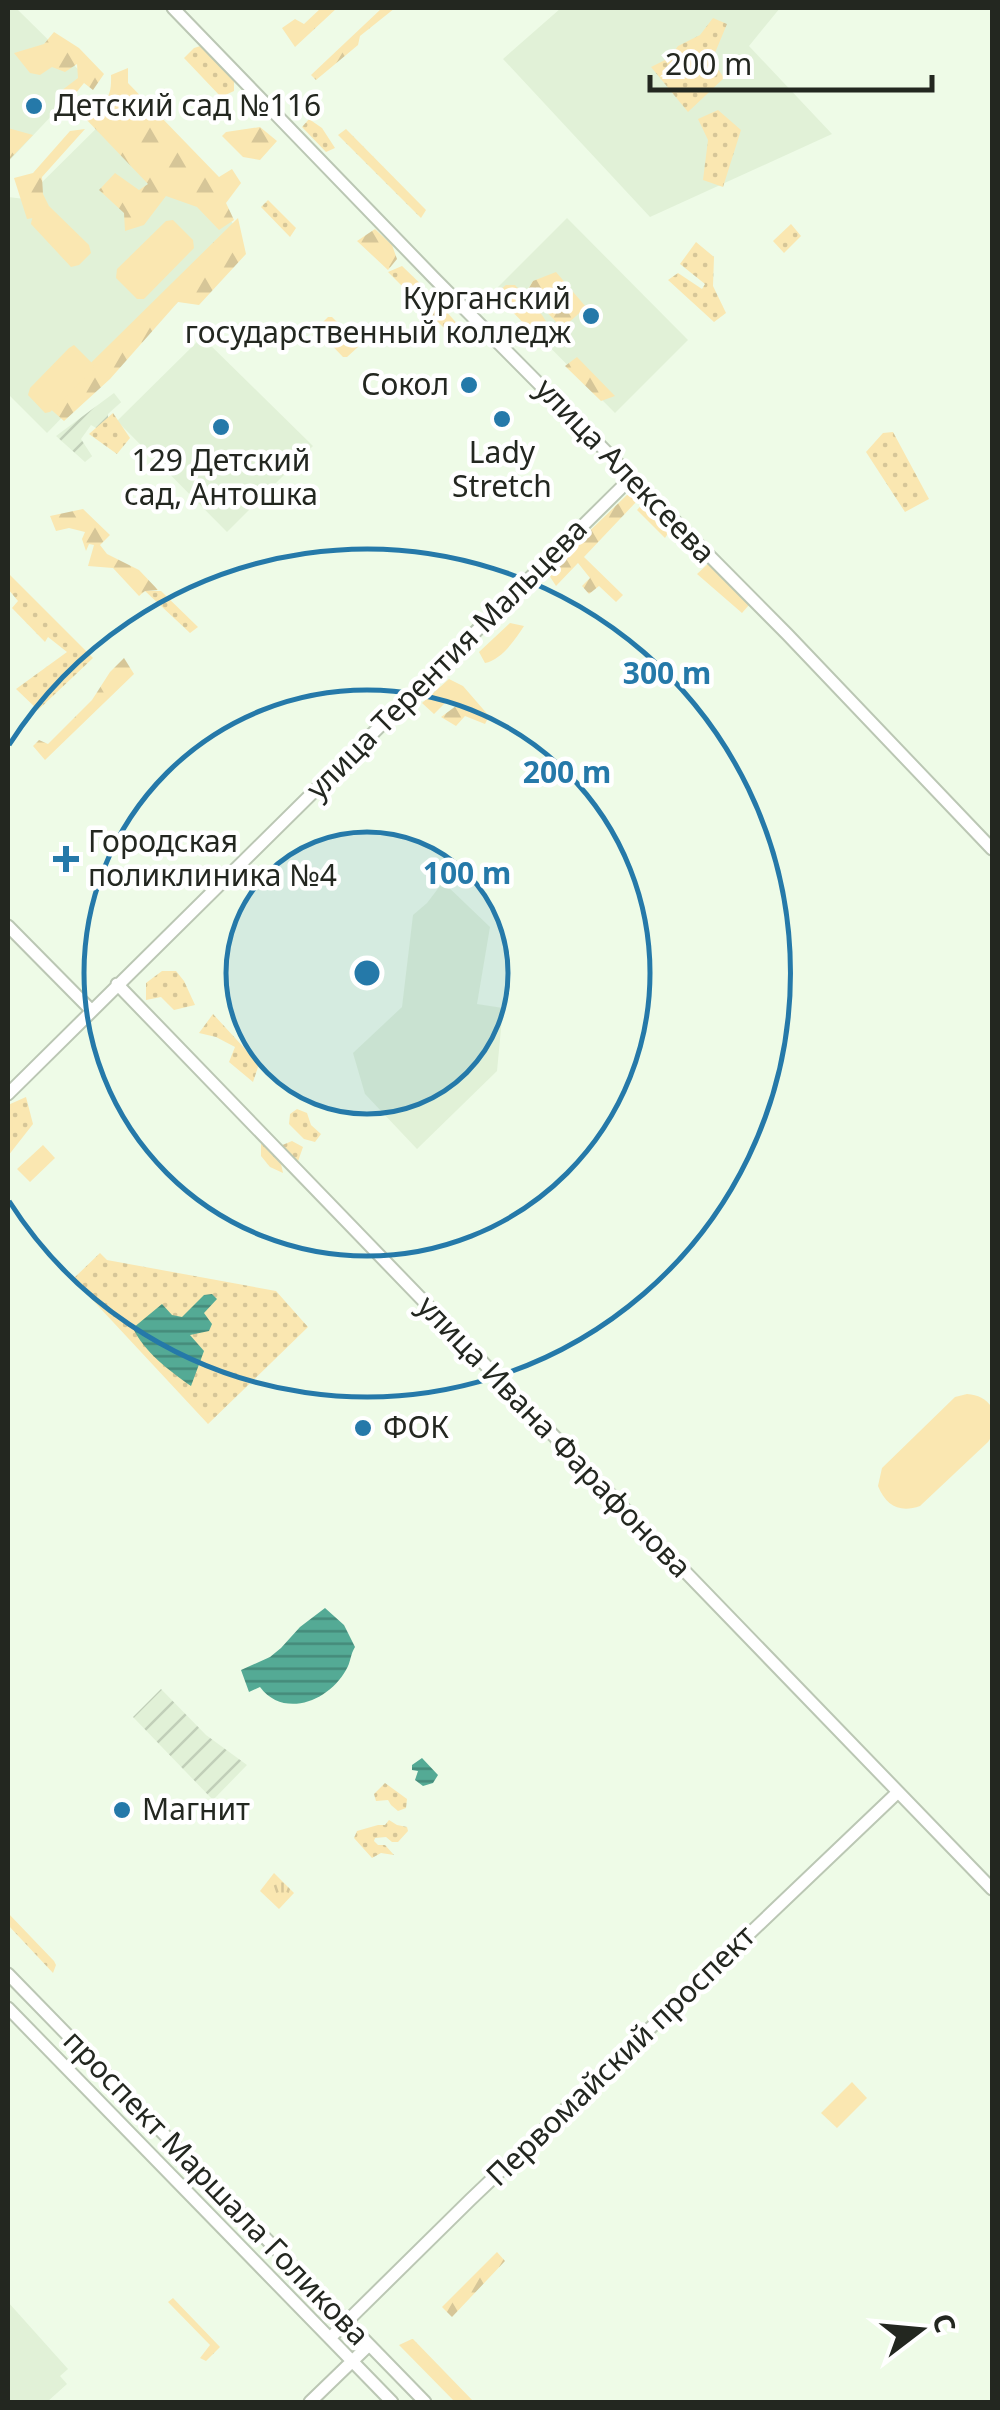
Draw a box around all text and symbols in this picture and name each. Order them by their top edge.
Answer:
scale bar [650,30,932,92]
text: 200 m [665,43,752,84]
place label: Детский сад №116 [54,84,321,125]
marker: Детский сад №116 [23,95,45,117]
place label: Курганский государственный колледж [185,277,571,352]
marker: Курганский государственный колледж [580,305,602,327]
place label: Сокол [361,363,449,404]
street label: улица Алексеева [527,368,725,571]
marker: Сокол [458,374,480,396]
marker: Lady Stretch [491,408,513,430]
marker: 129 Детский сад, Антошка [210,416,232,438]
place label: Lady Stretch [452,431,552,506]
place label: 129 Детский сад, Антошка [124,439,318,514]
street label: улица Терентия Мальцева [296,508,596,808]
text: 300 m [623,652,711,693]
text: 200 m [523,751,611,792]
place label: Городская поликлиника №4 [88,820,337,895]
marker: Городская поликлиника №4 [53,846,79,872]
text: 100 m [423,852,511,893]
centre of rings [349,955,385,991]
street label: улица Ивана Фарафонова [409,1286,701,1586]
place label: ФОК [383,1406,449,1447]
marker: ФОК [352,1417,374,1439]
place label: Магнит [142,1788,250,1829]
marker: Магнит [111,1799,133,1821]
street label: Первомайский проспект [477,1915,763,2194]
street label: проспект Маршала Голикова [55,2020,379,2354]
north arrow [870,2280,970,2380]
text: С [924,2309,966,2337]

